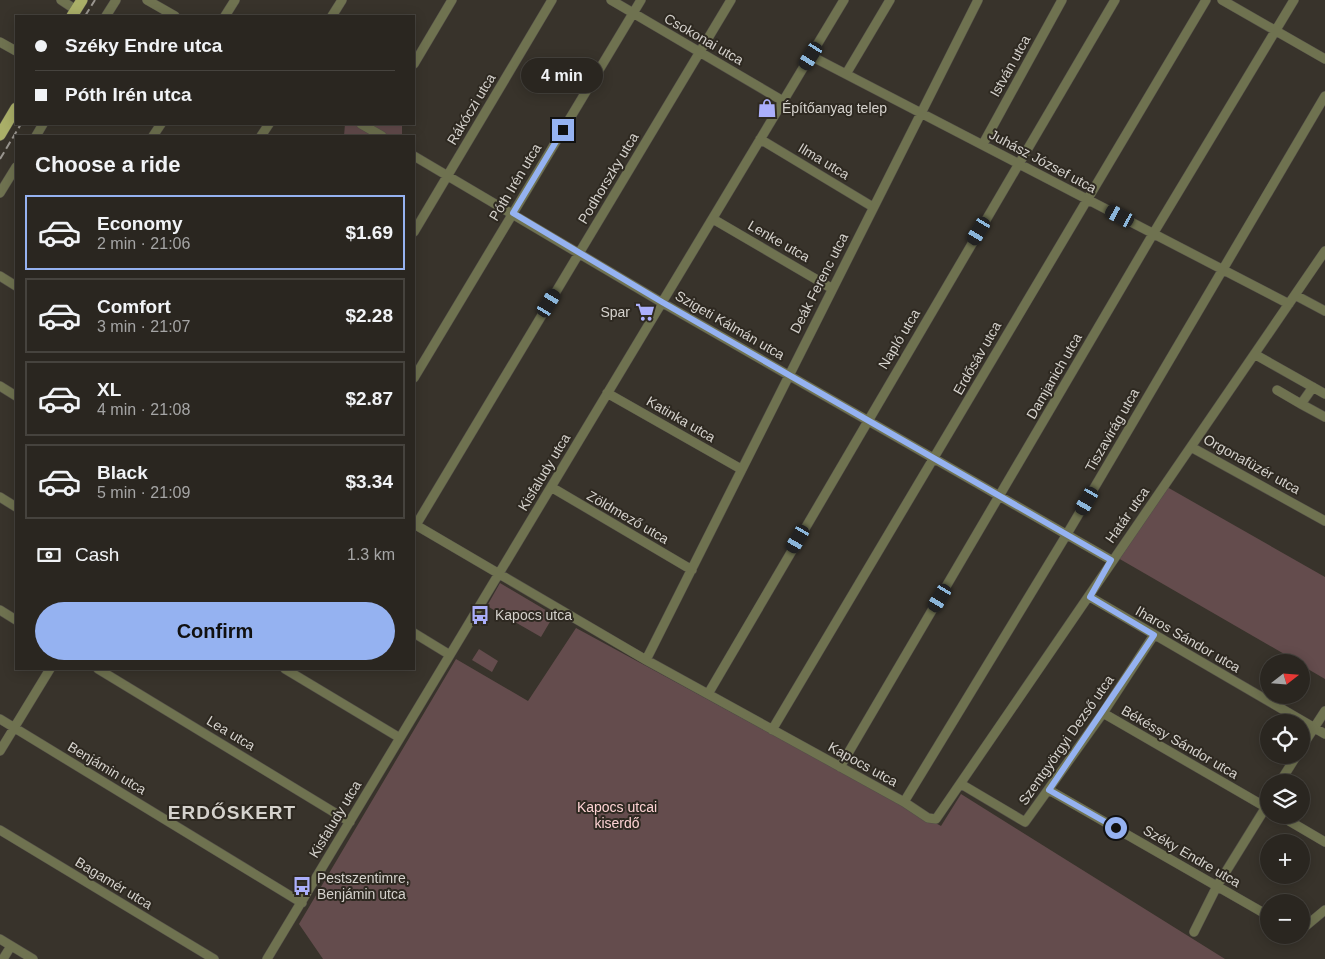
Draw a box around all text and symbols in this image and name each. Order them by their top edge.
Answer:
street label: Csokonai utca [662,10,747,68]
street label: István utca [987,32,1034,99]
text: Széky Endre utca [65,35,222,56]
car [796,39,825,73]
callout: 4 min [522,58,604,92]
text: 4 min [541,67,583,84]
street label: Rákóczi utca [444,70,499,147]
text: Póth Irén utca [65,84,192,105]
shop icon: Építőanyag telep [756,97,778,119]
place label: Építőanyag telep [782,100,887,116]
route end [552,119,574,141]
street label: Juhász József utca [987,126,1100,196]
street label: Podhorszky utca [574,129,642,226]
street label: Póth Irén utca [486,140,544,223]
street label: Ilma utca [796,140,853,183]
text: Choose a ride [35,152,180,177]
car [1103,202,1136,230]
icon: car [37,210,82,255]
text: Economy [97,213,183,234]
car [964,214,993,248]
street label: Lenke utca [745,217,813,265]
text: $1.69 [345,222,393,243]
street label: Deák Ferenc utca [787,230,851,336]
text: 2 min · 21:06 [97,235,190,252]
car [534,286,563,320]
street label: Szigeti Kálmán utca [672,287,788,363]
icon: car [37,293,82,338]
text: Comfort [97,296,171,317]
supermarket icon: Spar [634,301,656,323]
place label: Spar [600,304,630,320]
text: $2.28 [345,305,393,326]
street label: Napló utca [875,306,923,372]
text: 3 min · 21:07 [97,318,190,335]
street label: Erdősáv utca [950,318,1004,397]
street label: Damjanich utca [1023,330,1085,422]
icon: car [37,376,82,421]
text: XL [97,379,121,400]
street label: Tiszavirág utca [1082,385,1142,475]
text: $2.87 [345,388,393,409]
street label: Katinka utca [644,393,719,445]
text: 4 min · 21:08 [97,401,190,418]
street label: Kisfaludy utca [515,430,573,513]
street label: Orgonafüzér utca [1201,431,1303,497]
icon: car [37,459,82,504]
text: Black [97,462,148,483]
text: $3.34 [345,471,393,492]
text: 5 min · 21:09 [97,484,190,501]
car [1073,484,1100,518]
street label: Határ utca [1102,484,1152,546]
street label: Zöldmező utca [584,487,672,547]
car [784,522,811,556]
icon: cash [35,541,63,569]
text: Cash [75,544,119,565]
text: 1.3 km [347,546,395,563]
car [925,581,954,615]
button: Confirm [35,602,395,660]
street label: Iharos Sándor utca [1133,602,1243,676]
bus stop icon: Kapocs utca [469,604,491,626]
place label: Kapocs utca [495,607,572,623]
north arrow [1260,654,1310,704]
map controls [1260,654,1310,944]
street label: Szentgyörgyi Dezső utca [1015,672,1117,808]
street label: Békéssy Sándor utca [1119,702,1241,782]
street label: Lea utca [204,712,258,754]
button: locate [1260,714,1310,764]
street label: Benjámin utca [65,738,149,798]
street label: Kapocs utca [825,738,901,790]
button: layers [1260,774,1310,824]
street label: Kisfaludy utca [306,777,364,860]
park label: Kapocs utcai kiserdő [577,799,657,831]
district label: ERDŐSKERT [168,802,296,823]
route start [1105,817,1127,839]
street label: Széky Endre utca [1140,822,1244,890]
button: + [1260,834,1310,884]
street label: Bagamér utca [73,854,156,912]
place label: Pestszentimre, Benjámin utca [317,870,410,902]
bus stop icon: Pestszentimre, Benjámin utca [291,875,313,897]
button: − [1260,894,1310,944]

